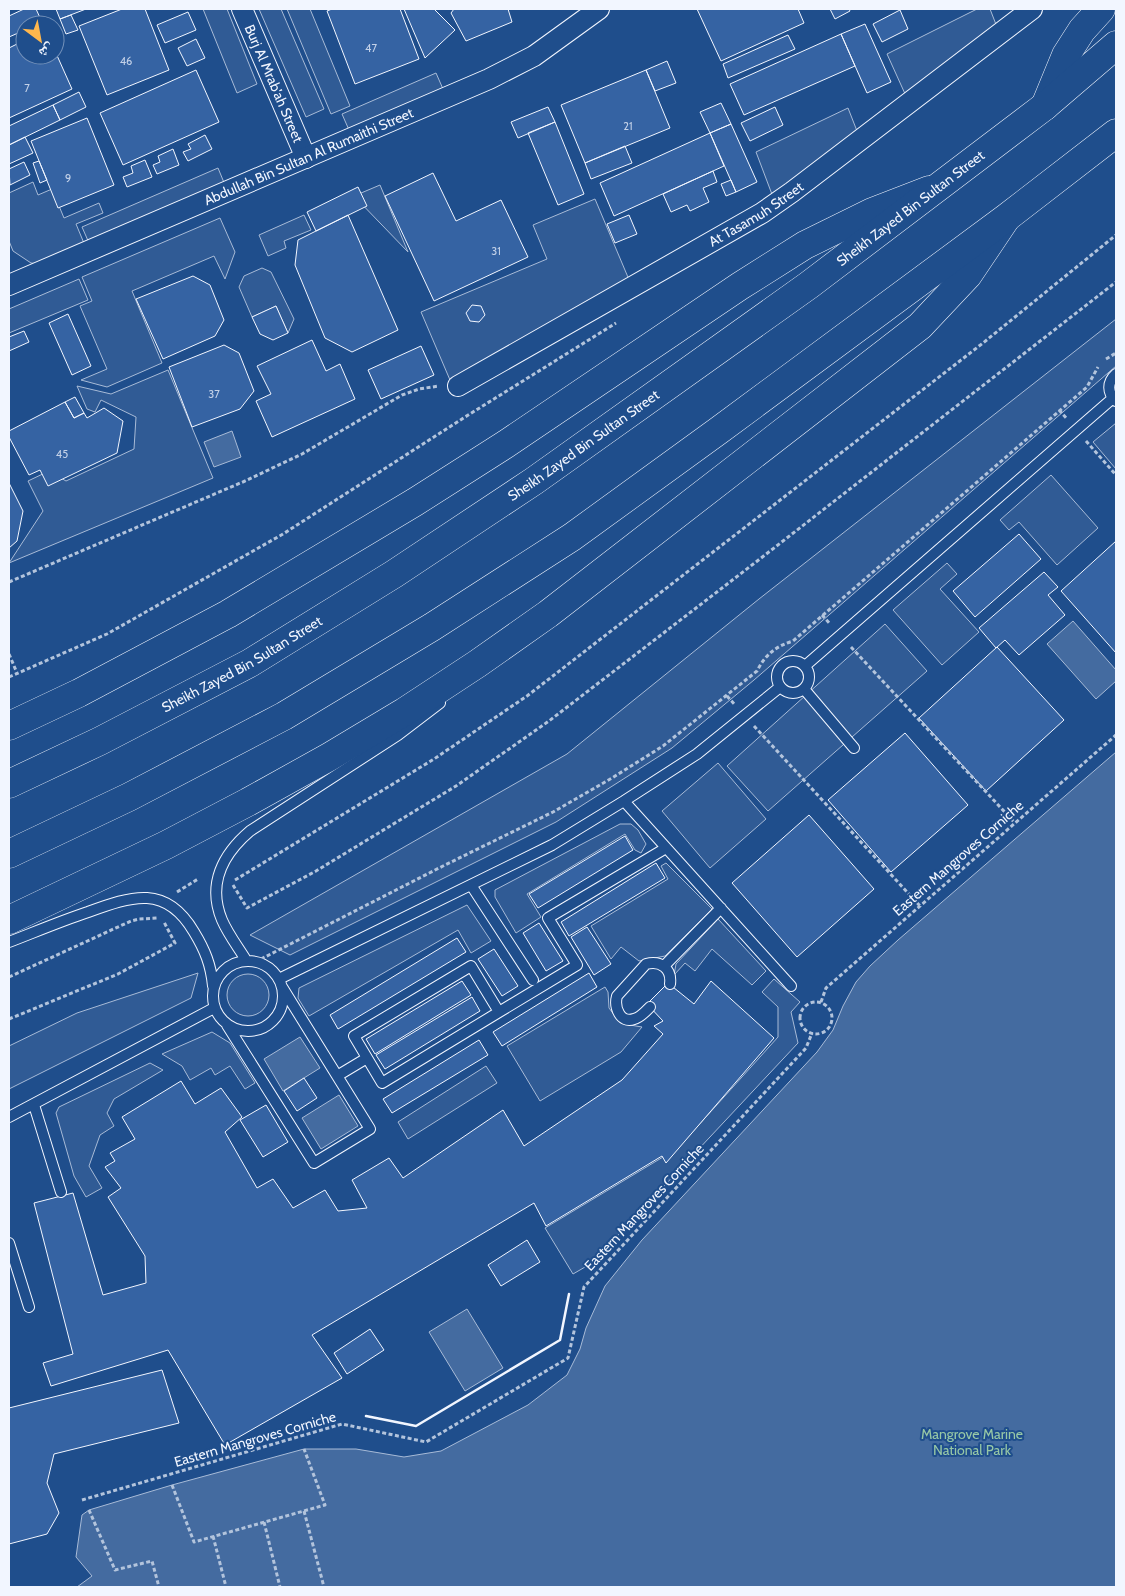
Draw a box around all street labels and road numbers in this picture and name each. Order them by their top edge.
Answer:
street label: Burj Al Mrab'ah Street [241,22,307,145]
street label: Abdullah Bin Sultan Al Rumaithi Street [201,103,416,209]
street label: Sheikh Zayed Bin Sultan Street [833,146,988,270]
street label: At Tasamuh Street [705,178,807,250]
street label: Sheikh Zayed Bin Sultan Street [504,386,663,505]
street label: Sheikh Zayed Bin Sultan Street [159,612,325,716]
street label: Eastern Mangroves Corniche [889,796,1027,920]
street label: Eastern Mangroves Corniche [580,1140,708,1274]
street label: Eastern Mangroves Corniche [172,1407,338,1471]

